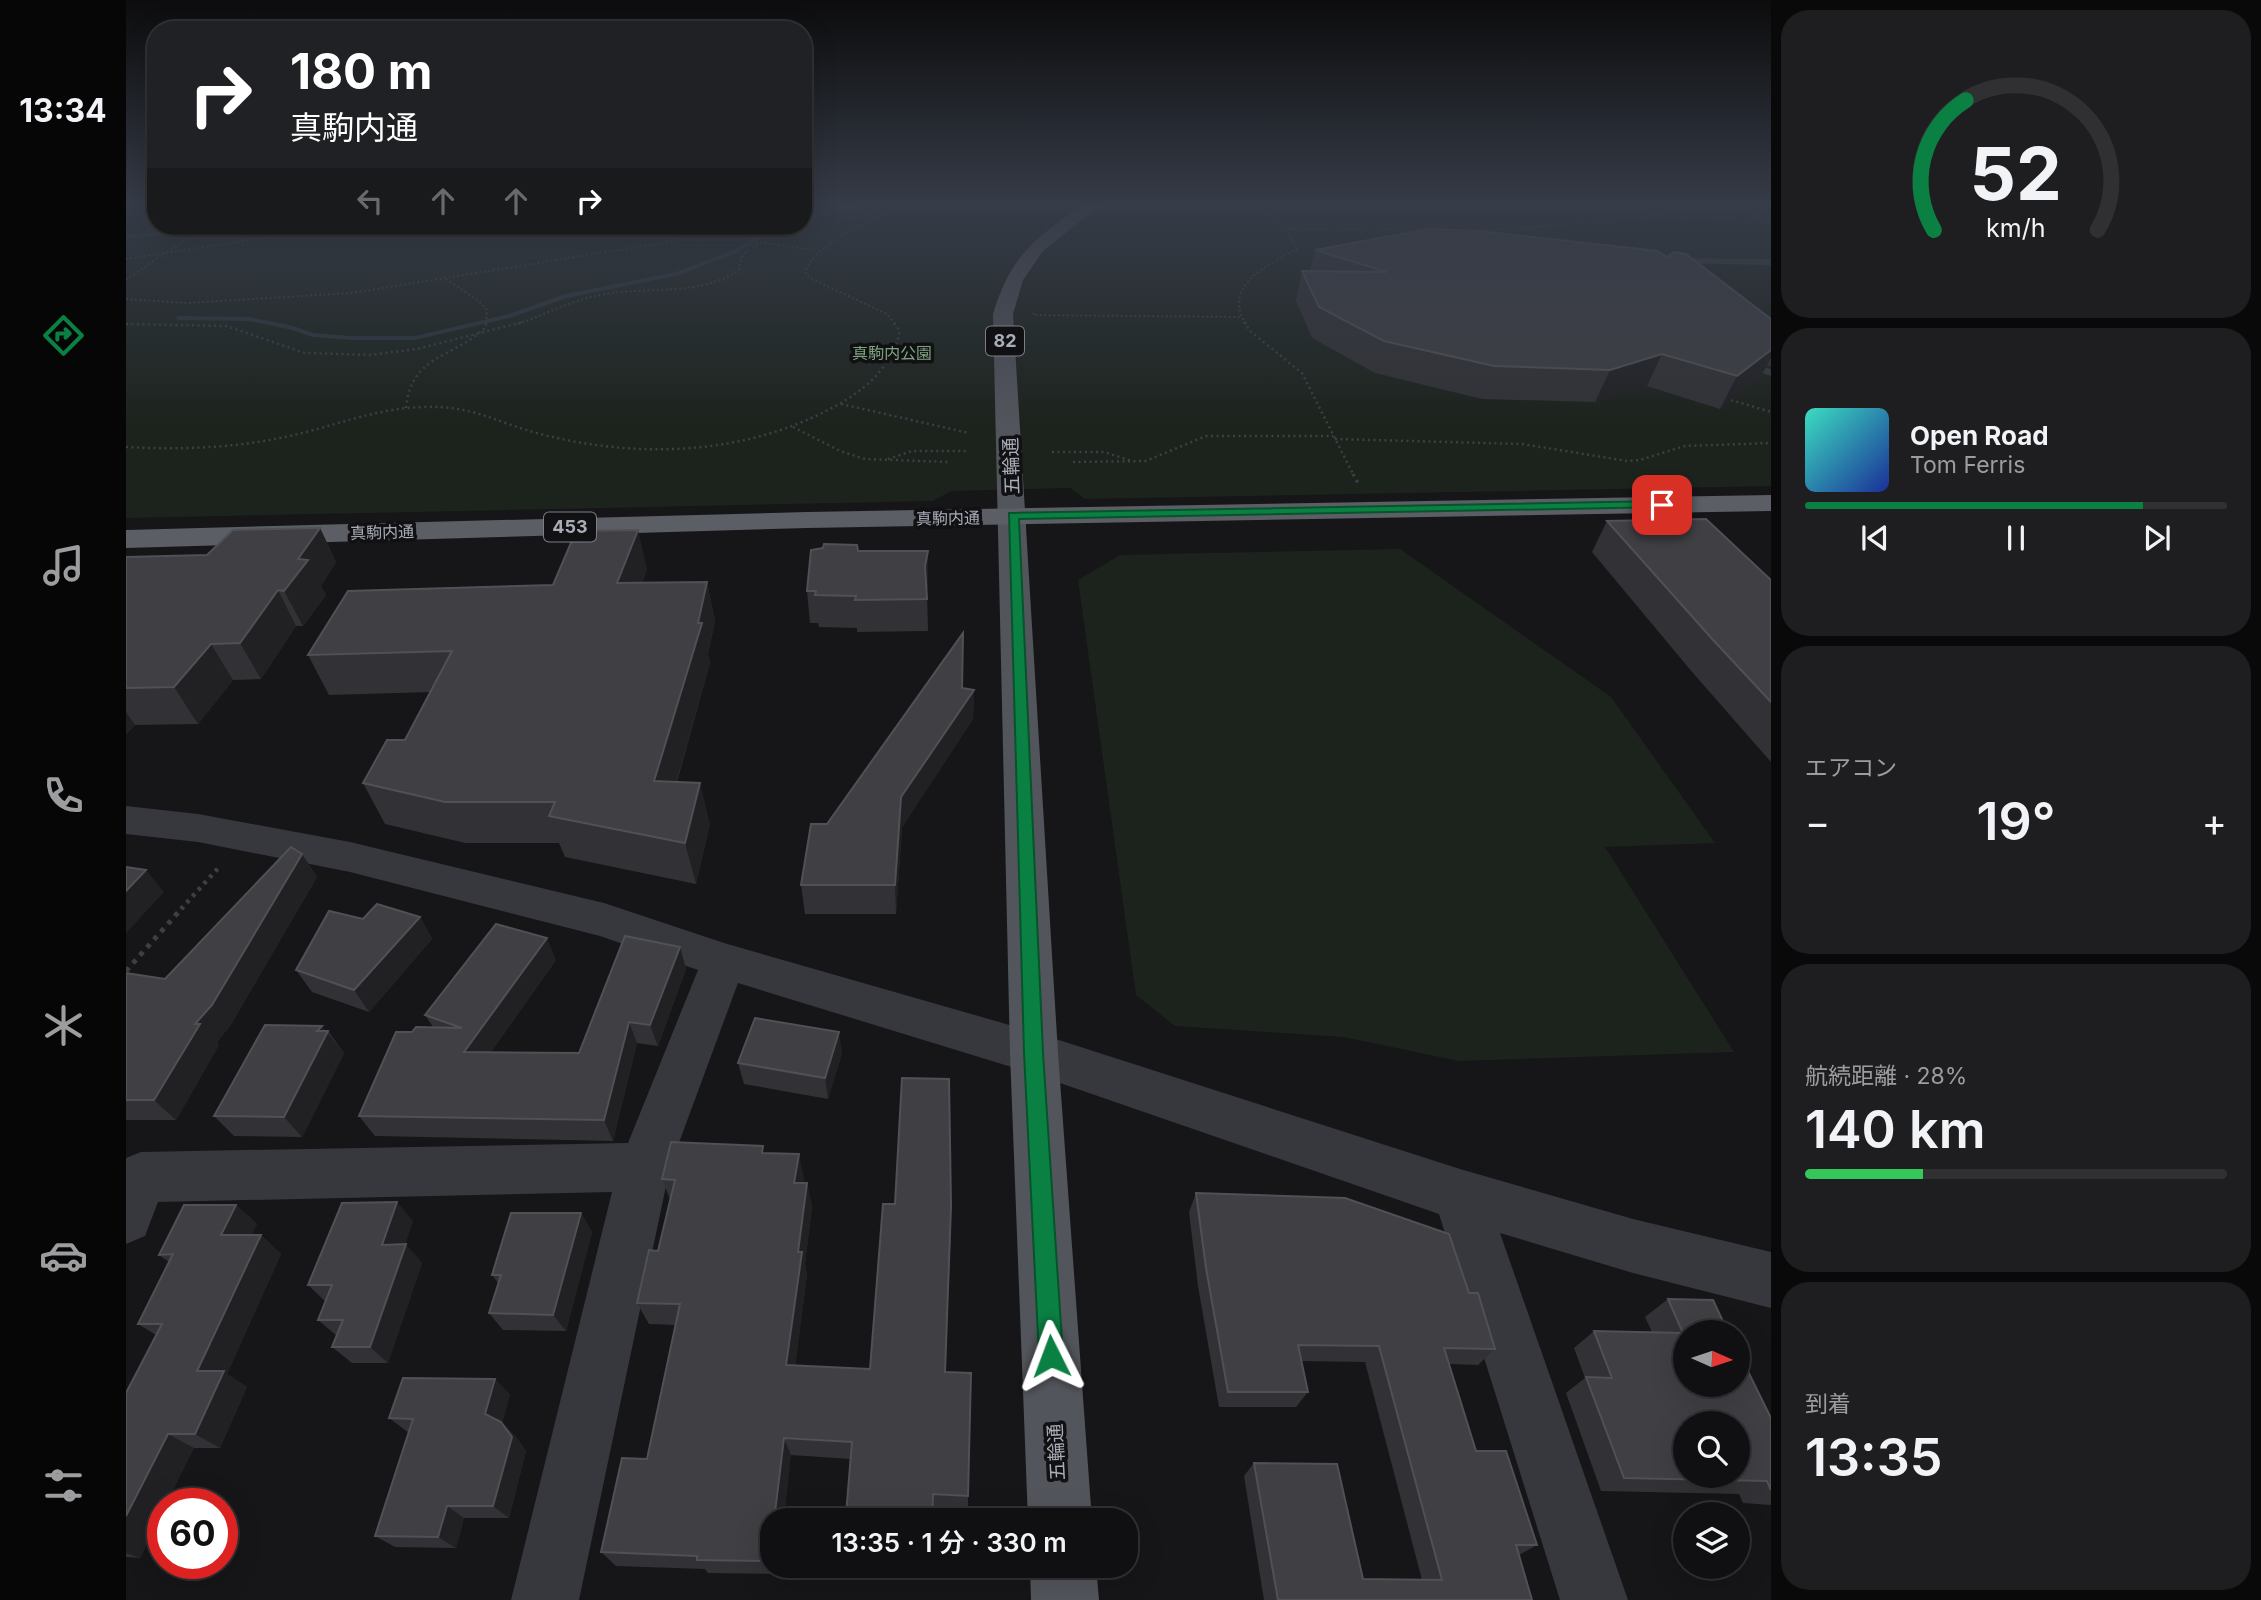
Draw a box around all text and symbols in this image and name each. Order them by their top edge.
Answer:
text: 180 m [290,42,432,101]
icon: right [175,49,266,140]
text: 13:34 [19,91,107,130]
text: 真駒内通 [290,108,418,147]
text: 52 [1970,129,2062,218]
icon: left [351,182,389,220]
icon: ahead [424,182,462,220]
icon: ahead [497,182,535,220]
icon: right [570,182,608,220]
text: km/h [1986,213,2046,243]
icon: directions [39,311,88,360]
road number: 82 [986,326,1024,356]
park label: 真駒内公園 [852,343,932,363]
text: Open Road [1910,420,2049,451]
street label: 五輪通 [999,437,1024,495]
text: Tom Ferris [1910,451,2025,479]
pin [1632,475,1692,535]
icon: arrive [1643,486,1681,524]
street label: 真駒内通 [916,507,980,529]
road number: 453 [544,512,596,542]
icon: previous [1856,519,1894,557]
icon: pause [1997,519,2035,557]
icon: next [2138,519,2176,557]
street label: 真駒内通 [350,521,414,543]
icon: music [39,541,88,590]
text: エアコン [1805,754,1897,782]
icon: phone [39,771,88,820]
text: 19° [1976,790,2056,853]
text: − [1805,799,1830,845]
text: + [2202,799,2227,845]
icon: climate [39,1001,88,1050]
text: 航続距離 · 28% [1805,1062,1967,1090]
text: 140 km [1805,1098,1985,1161]
icon: car [39,1231,88,1280]
position arrow [1014,1319,1088,1393]
north arrow [1673,1320,1750,1396]
map controls [1673,1320,1750,1579]
text: 到着 [1805,1390,1851,1418]
button: search [1673,1411,1750,1488]
street label: 五輪通 [1044,1423,1069,1481]
text: 13:35 [1805,1426,1942,1489]
icon: filters [39,1461,88,1510]
speed limit sign: 60 [147,1488,238,1579]
button: layers [1673,1502,1750,1579]
text: 13:35 · 1 分 · 330 m [831,1527,1067,1558]

